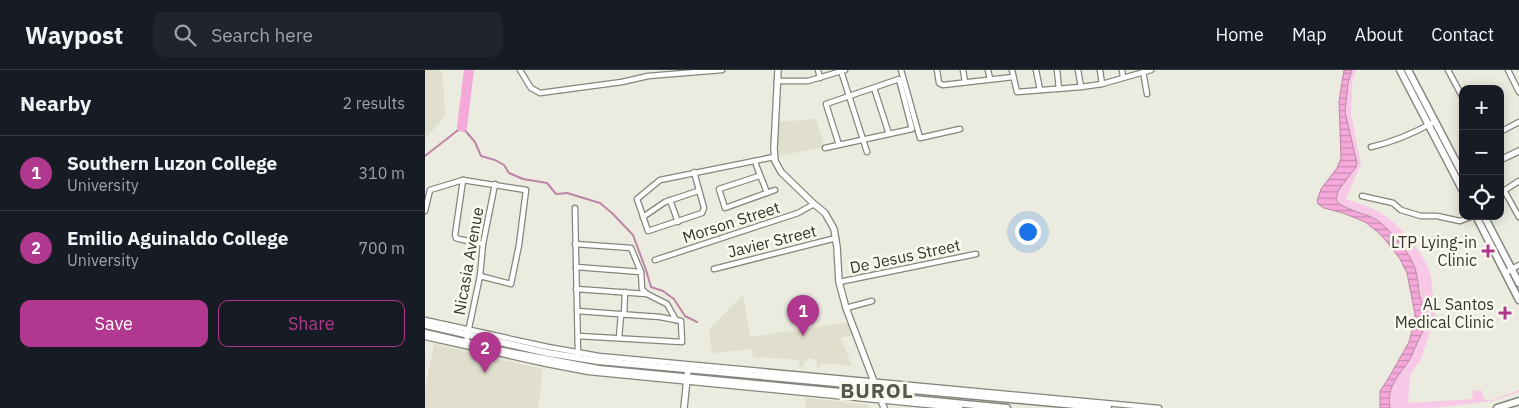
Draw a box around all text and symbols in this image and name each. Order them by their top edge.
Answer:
search box [153,12,503,57]
text: Waypost [25,19,123,51]
icon: search [171,21,199,49]
text: Search here [211,23,313,47]
text: Home [1216,23,1264,46]
text: Map [1292,23,1327,46]
text: About [1355,23,1403,46]
text: Contact [1431,23,1494,46]
map controls [1459,85,1504,220]
button: + [1459,85,1504,130]
text: Nearby [20,89,91,117]
text: 2 results [342,93,405,113]
button: − [1459,130,1504,175]
text: Southern Luzon College [67,151,277,175]
text: 1 [31,163,41,183]
text: 310 m [358,163,405,183]
text: University [67,175,139,195]
button: locate [1459,175,1504,220]
street label: Morson Street [680,197,782,247]
street label: Nicasia Avenue [449,205,487,317]
your location [1015,219,1041,245]
street label: Javier Street [726,220,818,262]
text: Emilio Aguinaldo College [67,226,288,250]
place label: LTP Lying-in Clinic [1391,232,1477,270]
street label: De Jesus Street [848,235,962,277]
text: 2 [31,238,41,258]
text: 700 m [358,238,405,258]
marker: LTP Lying-in Clinic [1481,244,1495,258]
text: University [67,250,139,270]
place label: AL Santos Medical Clinic [1395,294,1494,332]
pin: 1 [787,295,819,336]
button: Save [20,300,208,347]
button: Share [218,300,405,347]
marker: AL Santos Medical Clinic [1498,306,1512,320]
pin: 2 [469,332,501,373]
district label: BUROL [840,376,914,404]

